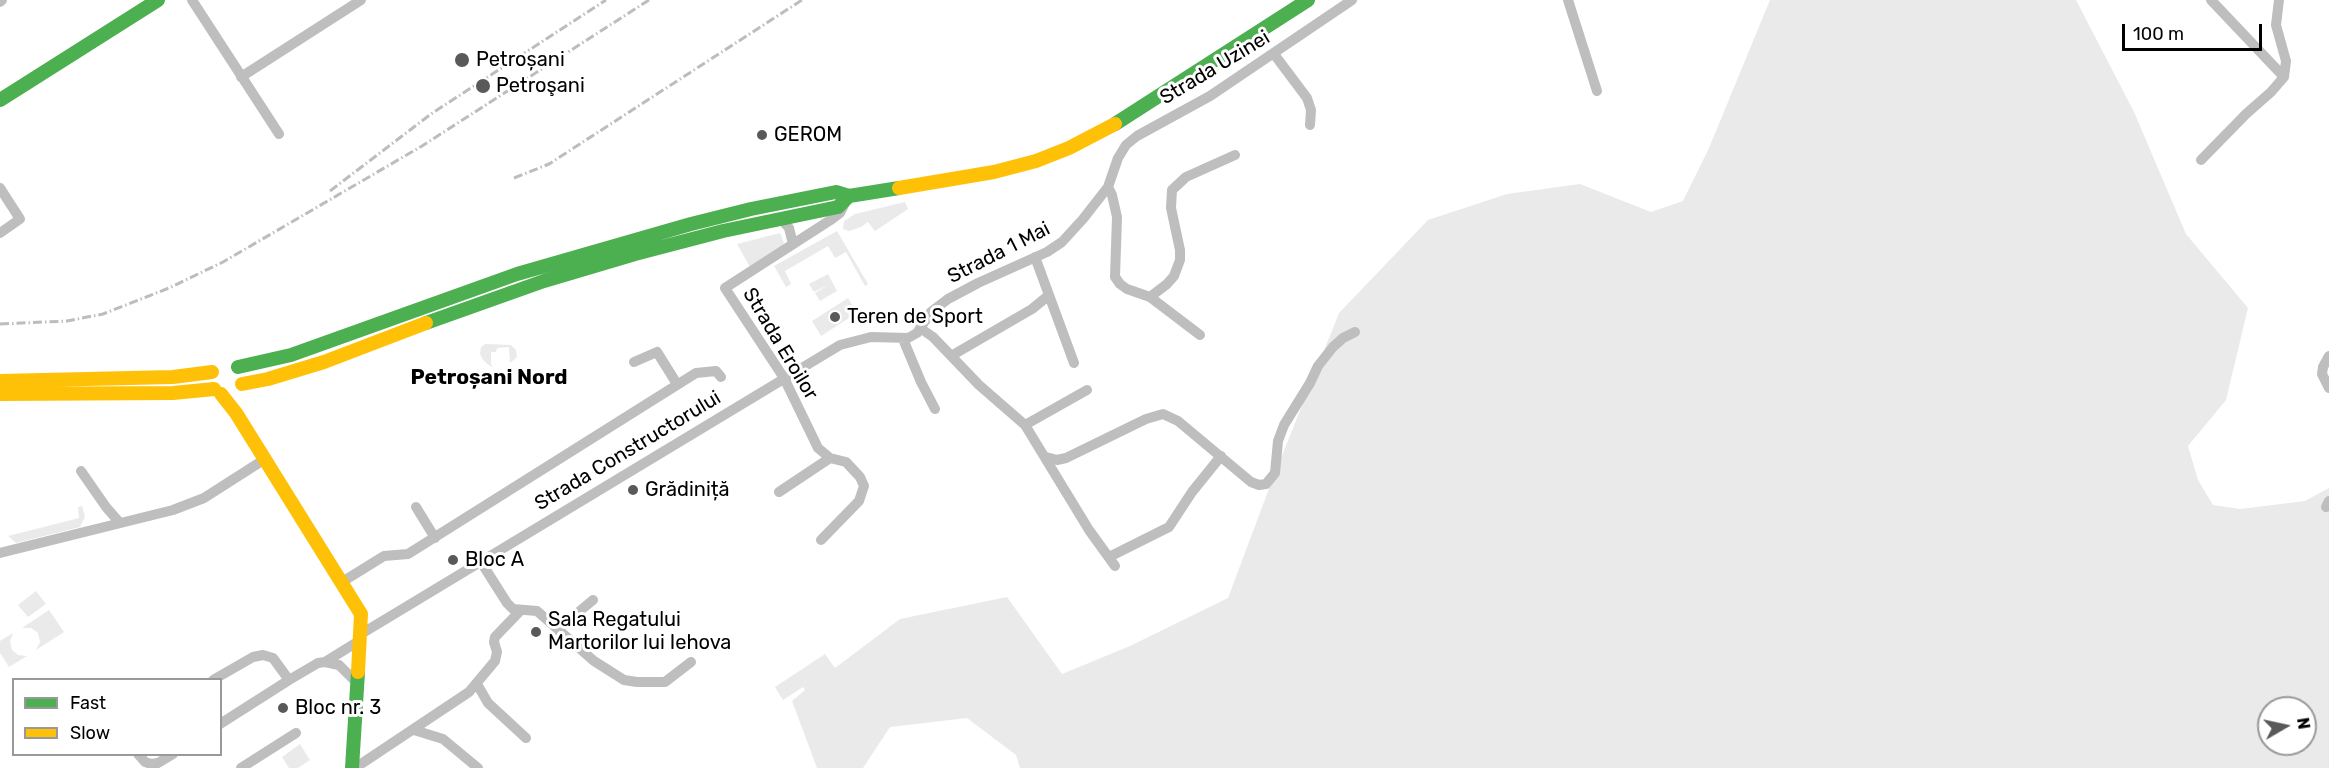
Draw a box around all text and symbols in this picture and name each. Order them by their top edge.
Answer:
scale bar [2125,12,2264,50]
text: 100 m [2133,23,2184,45]
street label: Strada Uzinei [1156,26,1274,110]
place label: Petroșani [476,48,565,72]
marker: Petroșani [453,51,471,69]
place label: Petroşani [496,74,585,98]
marker: Petroşani [474,77,492,95]
place label: GEROM [774,123,842,147]
marker: GEROM [755,128,769,142]
street label: Strada 1 Mai [944,217,1054,289]
street label: Strada Eroilor [737,284,823,404]
place label: Teren de Sport [847,305,983,329]
marker: Teren de Sport [828,310,842,324]
district label: Petroșani Nord [410,365,568,391]
street label: Strada Constructorului [531,386,725,516]
place label: Grădiniță [645,478,730,502]
marker: Grădiniță [626,483,640,497]
place label: Bloc A [465,548,524,572]
marker: Bloc A [446,553,460,567]
place label: Sala Regatului Martorilor lui Iehova [548,608,731,655]
marker: Sala Regatului Martorilor lui Iehova [529,625,543,639]
legend [12,678,222,756]
text: Fast [70,692,106,714]
place label: Bloc nr. 3 [295,696,381,720]
north arrow [2257,696,2317,756]
marker: Bloc nr. 3 [276,701,290,715]
text: N [2293,716,2314,731]
text: Slow [70,722,110,744]

